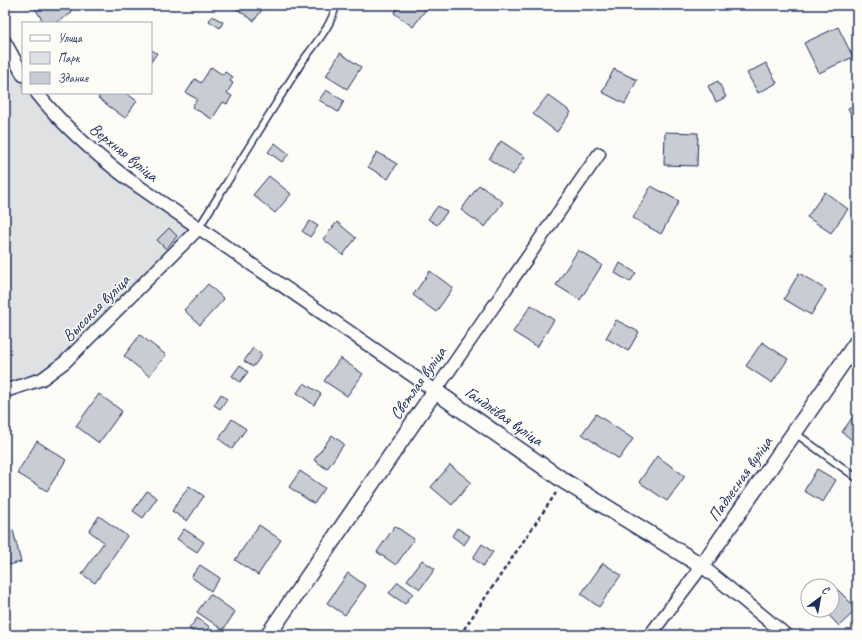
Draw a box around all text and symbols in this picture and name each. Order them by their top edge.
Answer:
legend [22,22,152,94]
text: Улица [58,30,83,46]
text: Парк [58,50,81,66]
text: Здание [58,70,89,86]
street label: Верхняя вуліца [85,118,164,187]
street label: Высокая вуліца [58,269,135,346]
street label: Светлая вуліца [385,341,452,424]
street label: Гандлёвая вуліца [461,381,548,452]
street label: Падлесная вуліца [703,431,778,525]
north arrow [800,578,840,618]
text: С [819,582,833,598]

